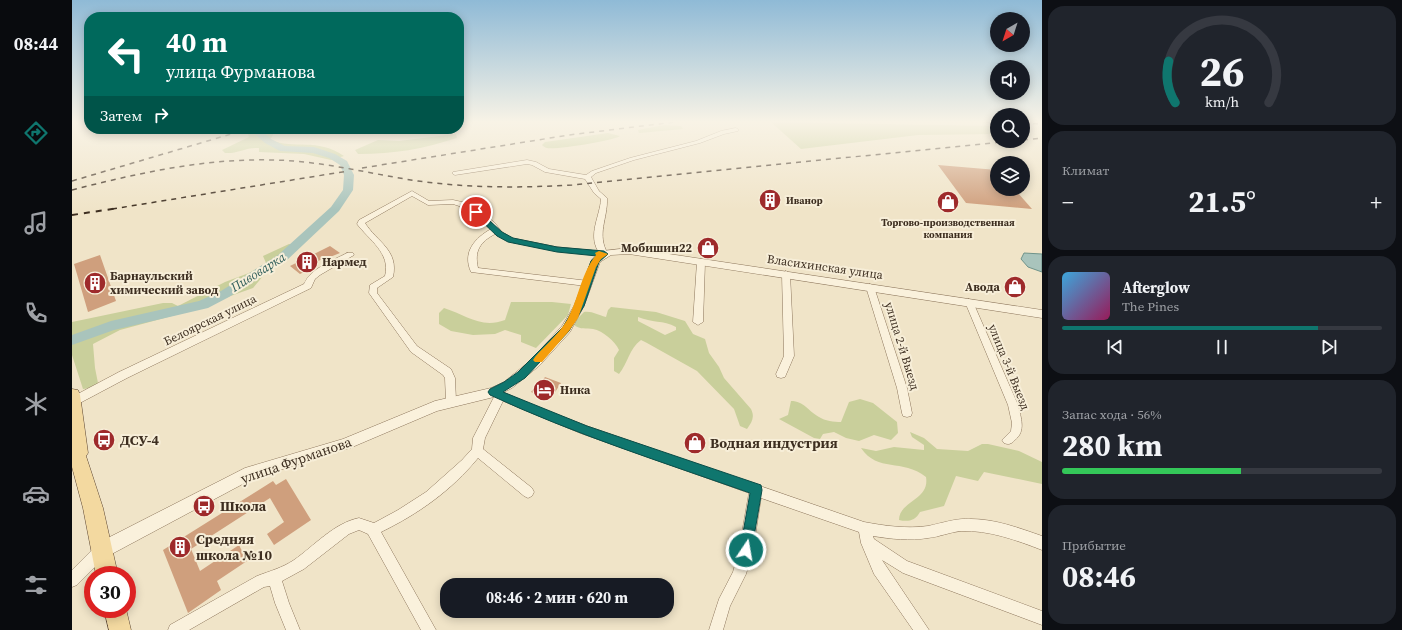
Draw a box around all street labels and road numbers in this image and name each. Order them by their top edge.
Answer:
street label: Власихинская улица [766,251,885,283]
street label: Белоярская улица [161,290,260,349]
street label: улица 2-й Выезд [881,300,923,392]
street label: улица 3-й Выезд [984,322,1034,413]
street label: улица Фурманова [238,431,355,488]

